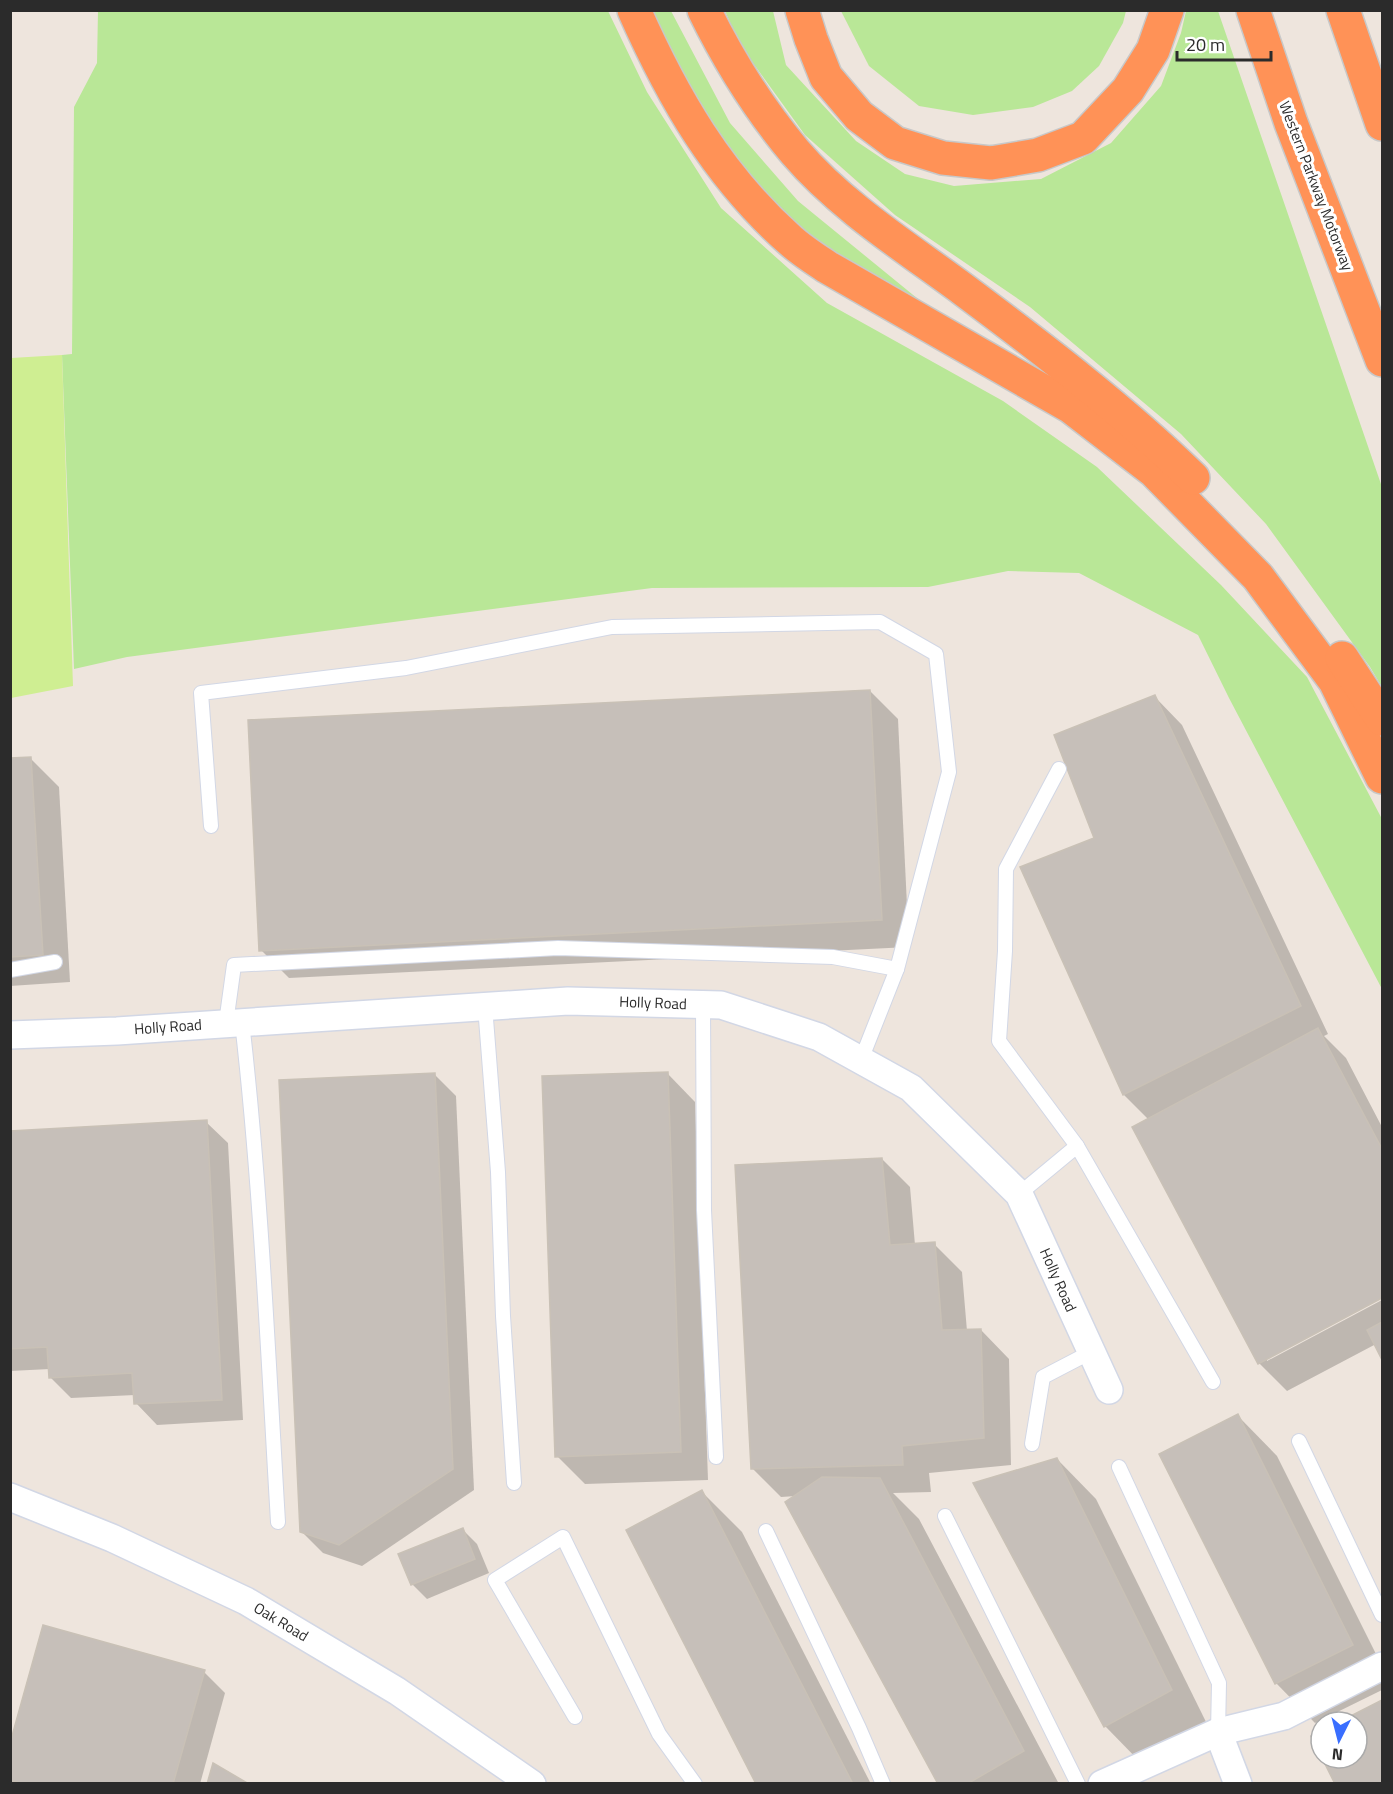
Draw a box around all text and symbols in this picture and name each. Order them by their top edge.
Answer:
scale bar [1177,24,1272,62]
text: 20 m [1186,31,1225,58]
street label: Western Parkway Motorway [1274,98,1359,274]
street label: Holly Road [619,990,687,1015]
street label: Holly Road [133,1013,203,1040]
street label: Holly Road [1034,1244,1083,1315]
street label: Oak Road [249,1596,313,1647]
north arrow [1309,1710,1369,1770]
text: N [1331,1742,1344,1767]

